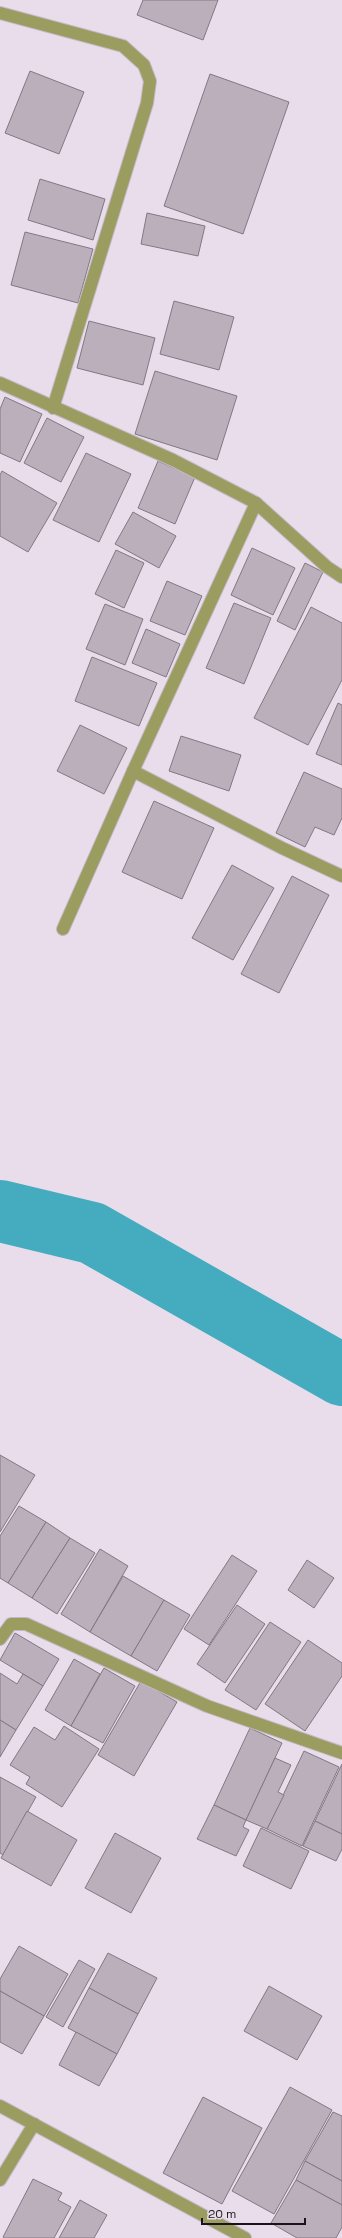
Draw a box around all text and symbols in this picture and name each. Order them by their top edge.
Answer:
scale bar [202,2200,305,2226]
text: 20 m [208,2206,236,2222]

